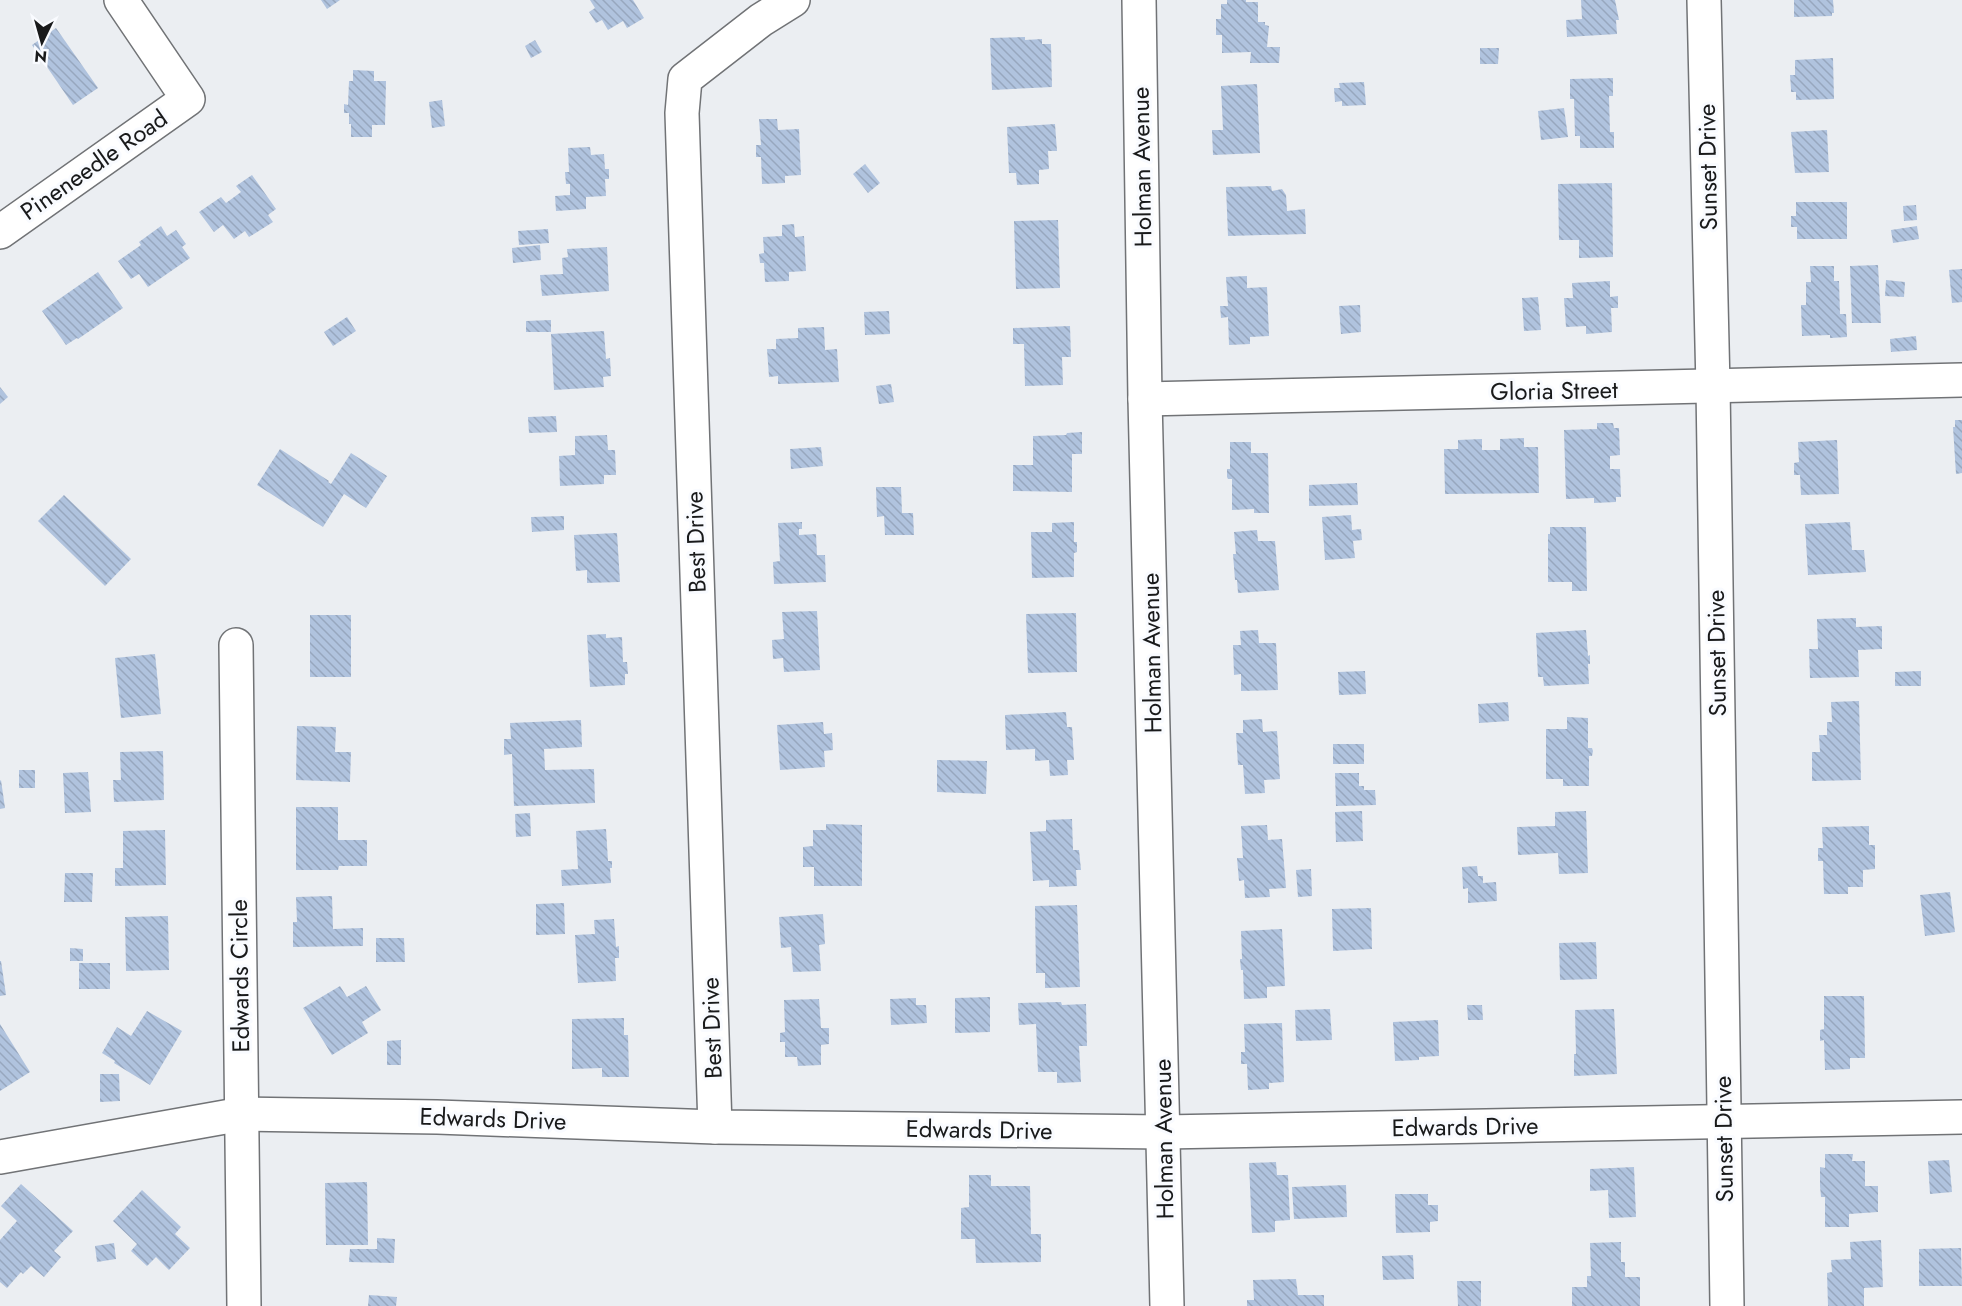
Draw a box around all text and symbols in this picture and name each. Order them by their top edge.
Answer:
north arrow [12,12,72,72]
text: N [33,44,48,68]
street label: Holman Avenue [1123,86,1160,248]
street label: Pineneedle Road [13,101,174,228]
street label: Sunset Drive [1689,103,1726,231]
street label: Gloria Street [1490,372,1618,409]
street label: Best Drive [676,491,715,593]
street label: Holman Avenue [1133,572,1170,734]
street label: Sunset Drive [1698,589,1735,717]
street label: Edwards Circle [221,899,258,1053]
street label: Best Drive [692,977,731,1079]
street label: Holman Avenue [1145,1058,1182,1220]
street label: Sunset Drive [1705,1075,1742,1203]
street label: Edwards Drive [419,1098,567,1139]
street label: Edwards Drive [1391,1108,1539,1145]
street label: Edwards Drive [905,1111,1053,1148]

